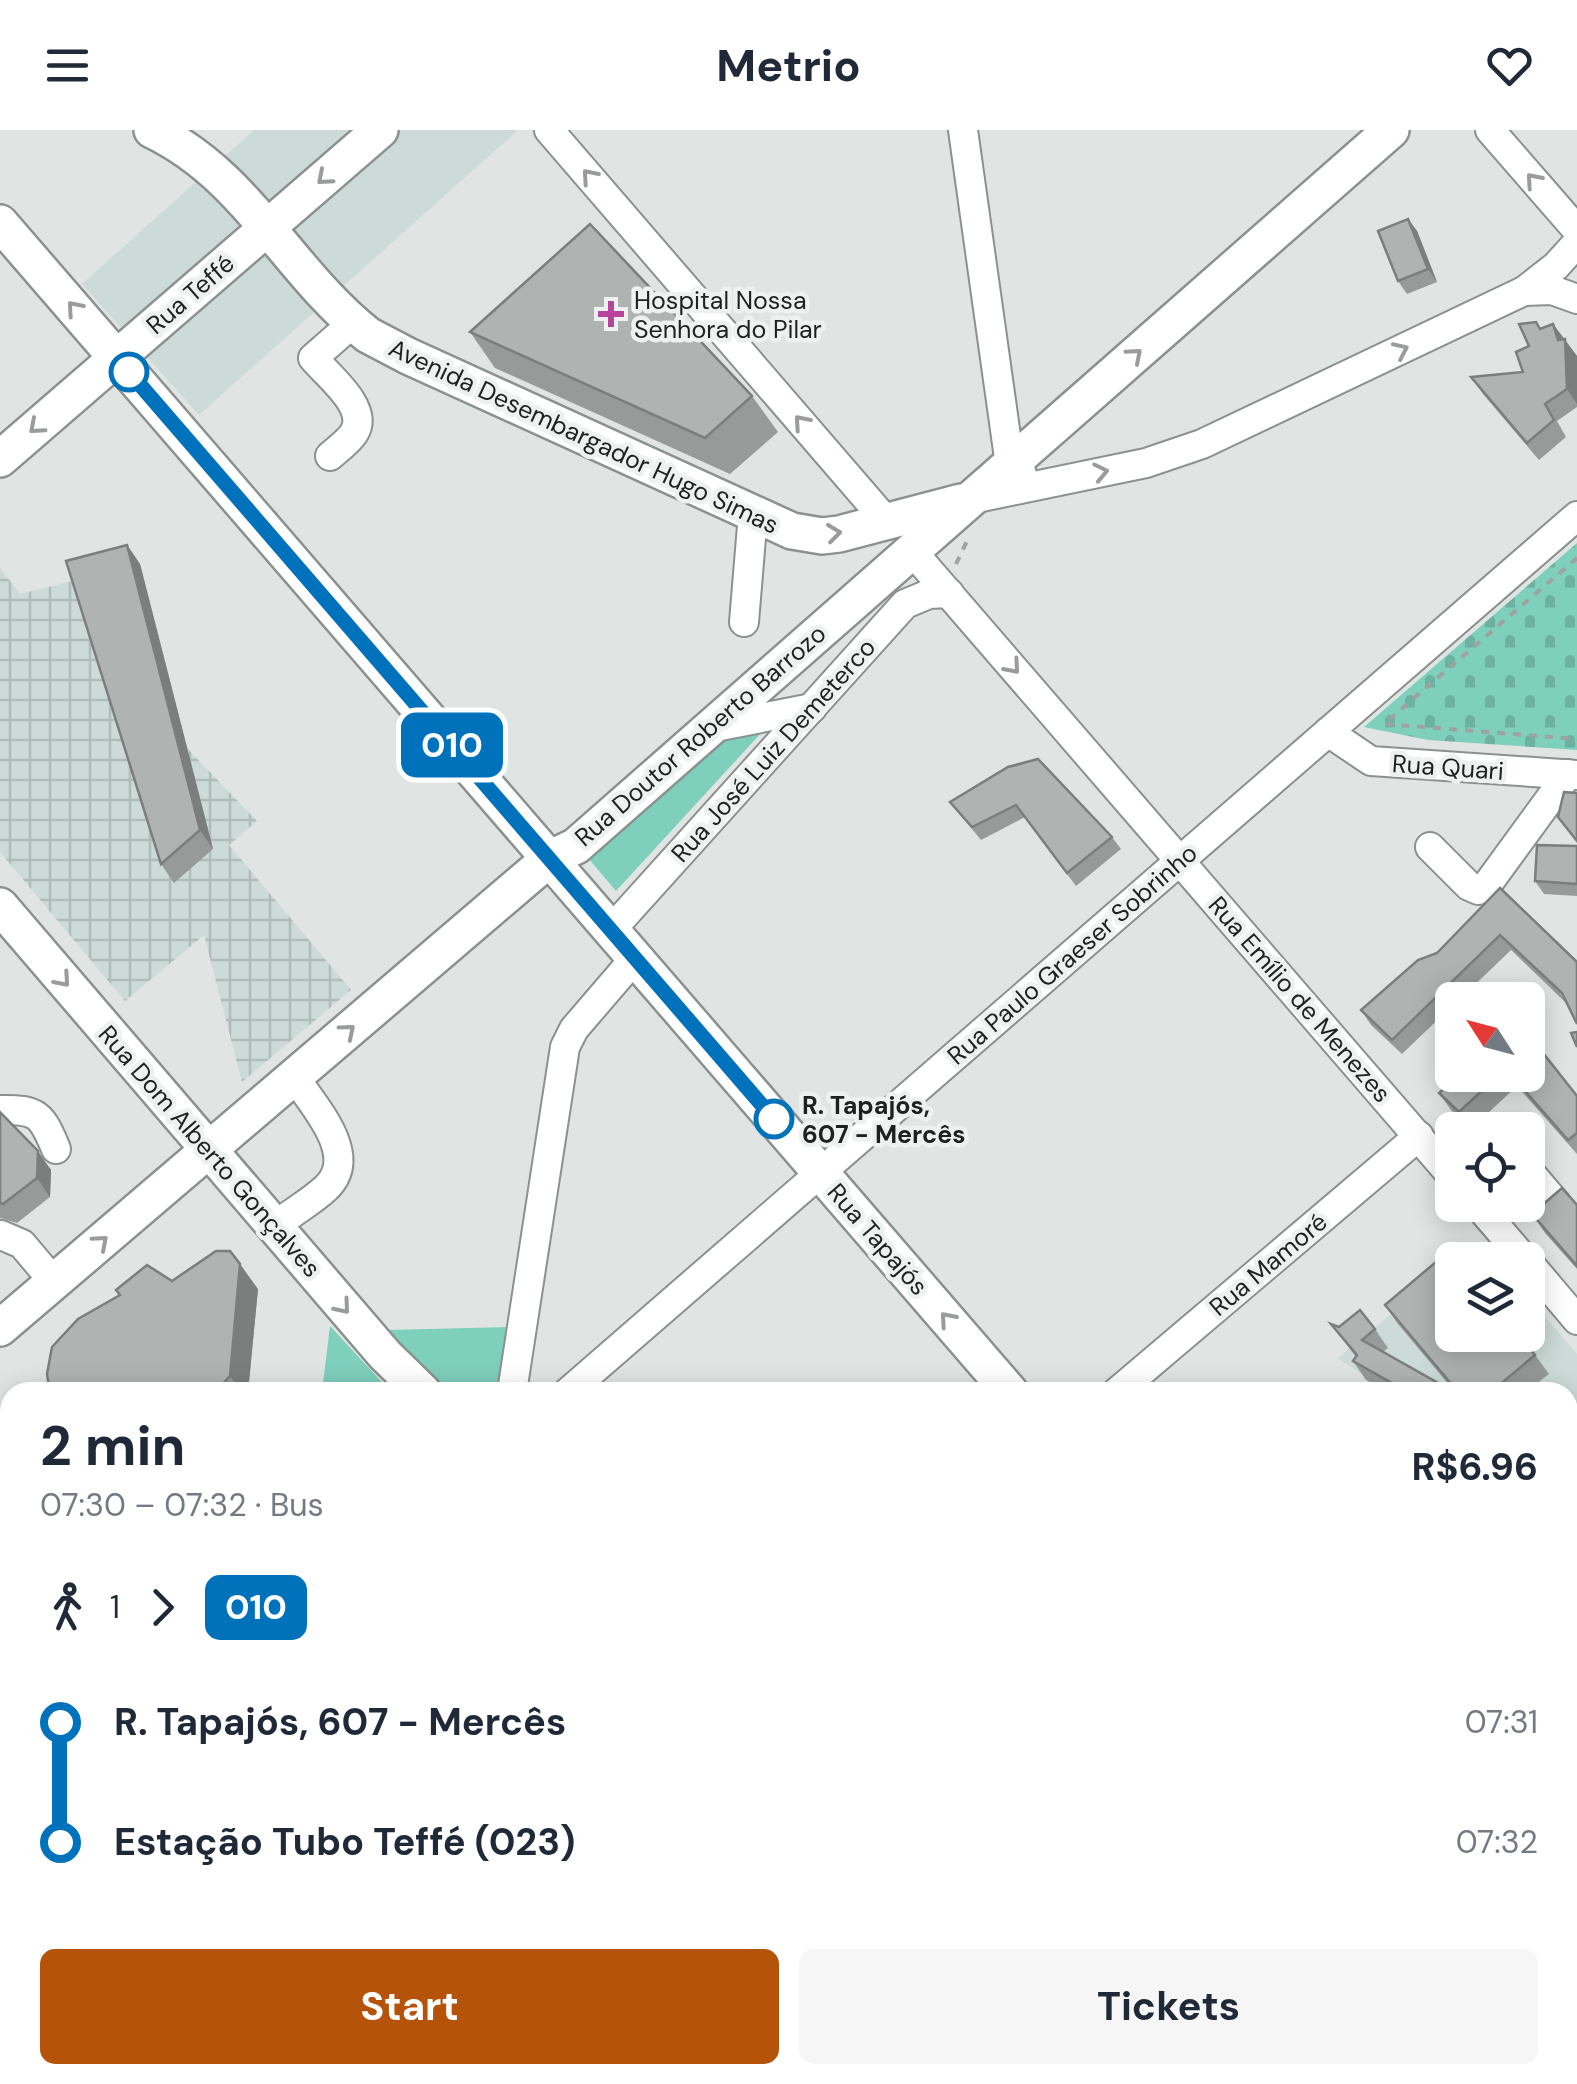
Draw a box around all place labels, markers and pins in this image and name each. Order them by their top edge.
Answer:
place label: Hospital Nossa Senhora do Pilar [634,284,822,346]
marker: Hospital Nossa Senhora do Pilar [598,301,624,327]
unlabelled marker [110,353,148,391]
place label: R. Tapajós, 607 - Mercês [802,1089,966,1151]
marker: R. Tapajós, 607 - Mercês [755,1100,793,1138]

